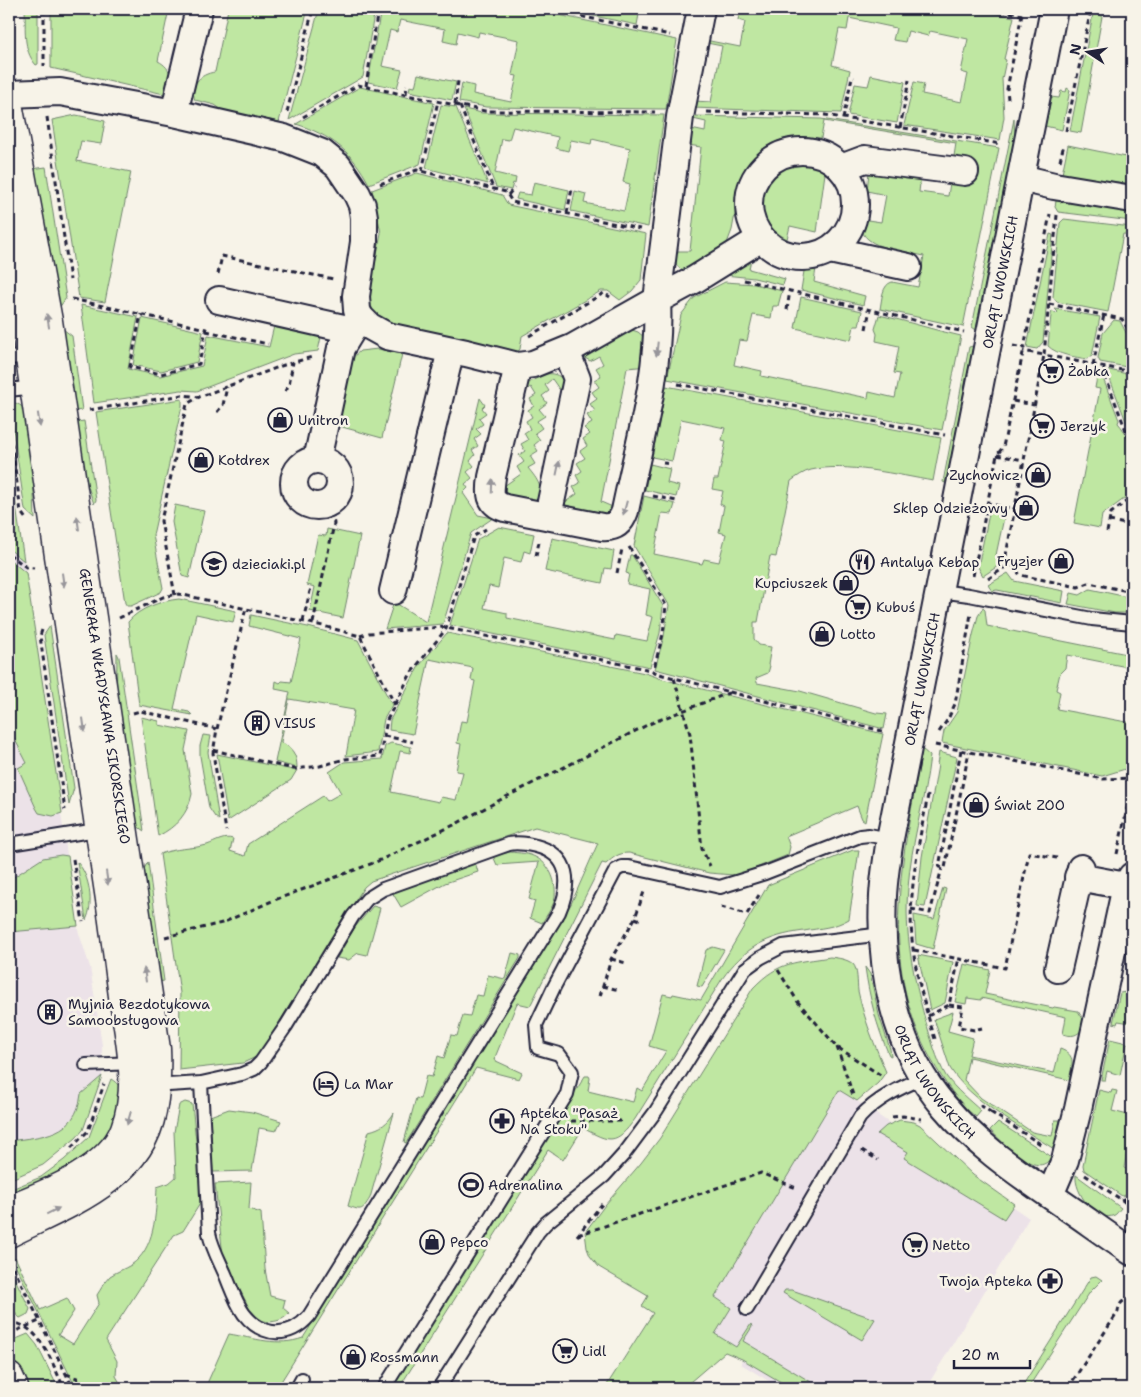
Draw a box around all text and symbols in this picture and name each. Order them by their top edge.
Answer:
north arrow [1064,28,1114,78]
text: N [1065,42,1085,57]
street label: ORLĄT LWOWSKICH [978,214,1022,350]
one-way arrow [44,312,52,328]
one-way arrow [652,341,660,357]
supermarket icon: Żabka [1038,358,1064,384]
place label: Żabka [1068,362,1110,380]
shop icon: Unitron [267,407,293,433]
place label: Unitron [298,411,349,429]
one-way arrow [35,412,43,428]
supermarket icon: Jerzyk [1029,413,1055,439]
place label: Jerzyk [1060,417,1106,435]
shop icon: Kołdrex [188,447,214,473]
place label: Kołdrex [218,451,270,469]
one-way arrow [554,461,562,476]
shop icon: Zychowicz [1025,462,1051,488]
place label: Zychowicz [949,466,1020,484]
one-way arrow [488,478,496,494]
shop icon: Sklep Odzieżowy [1013,495,1039,521]
place label: Sklep Odzieżowy [893,499,1008,517]
one-way arrow [621,501,629,516]
one-way arrow [74,515,82,531]
shop icon: Fryzjer [1048,548,1074,574]
restaurant icon: Antalya Kebap [849,549,875,575]
school or university icon: dzieciaki.pl [201,551,227,577]
place label: Fryzjer [997,552,1044,570]
place label: Antalya Kebap [880,553,979,571]
place label: dzieciaki.pl [232,555,306,573]
street label: GENERAŁA WŁADYSŁAWA SIKORSKIEGO [76,567,134,845]
shop icon: Kupciuszek [833,570,859,596]
one-way arrow [59,573,67,589]
place label: Kupciuszek [755,574,828,592]
supermarket icon: Kubuś [845,594,871,620]
place label: Kubuś [876,598,916,616]
street label: ORLĄT LWOWSKICH [900,611,944,747]
shop icon: Lotto [809,621,835,647]
place label: Lotto [840,625,876,643]
building icon: VISUS [244,710,270,736]
place label: VISUS [274,714,316,732]
one-way arrow [81,718,89,734]
shop icon: Świat ZOO [963,792,989,818]
place label: Świat ZOO [994,796,1065,814]
one-way arrow [103,870,111,886]
one-way arrow [141,966,149,982]
place label: Myjnia Bezdotykowa Samoobsługowa [68,995,210,1029]
building icon: Myjnia Bezdotykowa Samoobsługowa [37,999,63,1025]
street label: ORLĄT LWOWSKICH [890,1022,979,1143]
hotel icon: La Mar [313,1071,339,1097]
place label: La Mar [344,1075,394,1093]
place label: Apteka "Pasaż Na Stoku" [520,1104,619,1138]
pharmacy icon: Apteka "Pasaż Na Stoku" [489,1108,515,1134]
one-way arrow [124,1110,132,1125]
sports icon: Adrenalina [458,1172,484,1198]
place label: Adrenalina [488,1176,563,1194]
one-way arrow [45,1207,60,1216]
shop icon: Pepco [419,1229,445,1255]
supermarket icon: Netto [902,1232,928,1258]
place label: Pepco [450,1233,489,1251]
place label: Netto [932,1236,970,1254]
pharmacy icon: Twoja Apteka [1037,1268,1063,1294]
place label: Twoja Apteka [939,1272,1032,1290]
scale bar [954,1337,1030,1369]
supermarket icon: Lidl [552,1338,578,1364]
place label: Lidl [582,1342,607,1360]
shop icon: Rossmann [340,1344,366,1370]
text: 20 m [961,1345,1000,1365]
place label: Rossmann [370,1348,439,1366]

